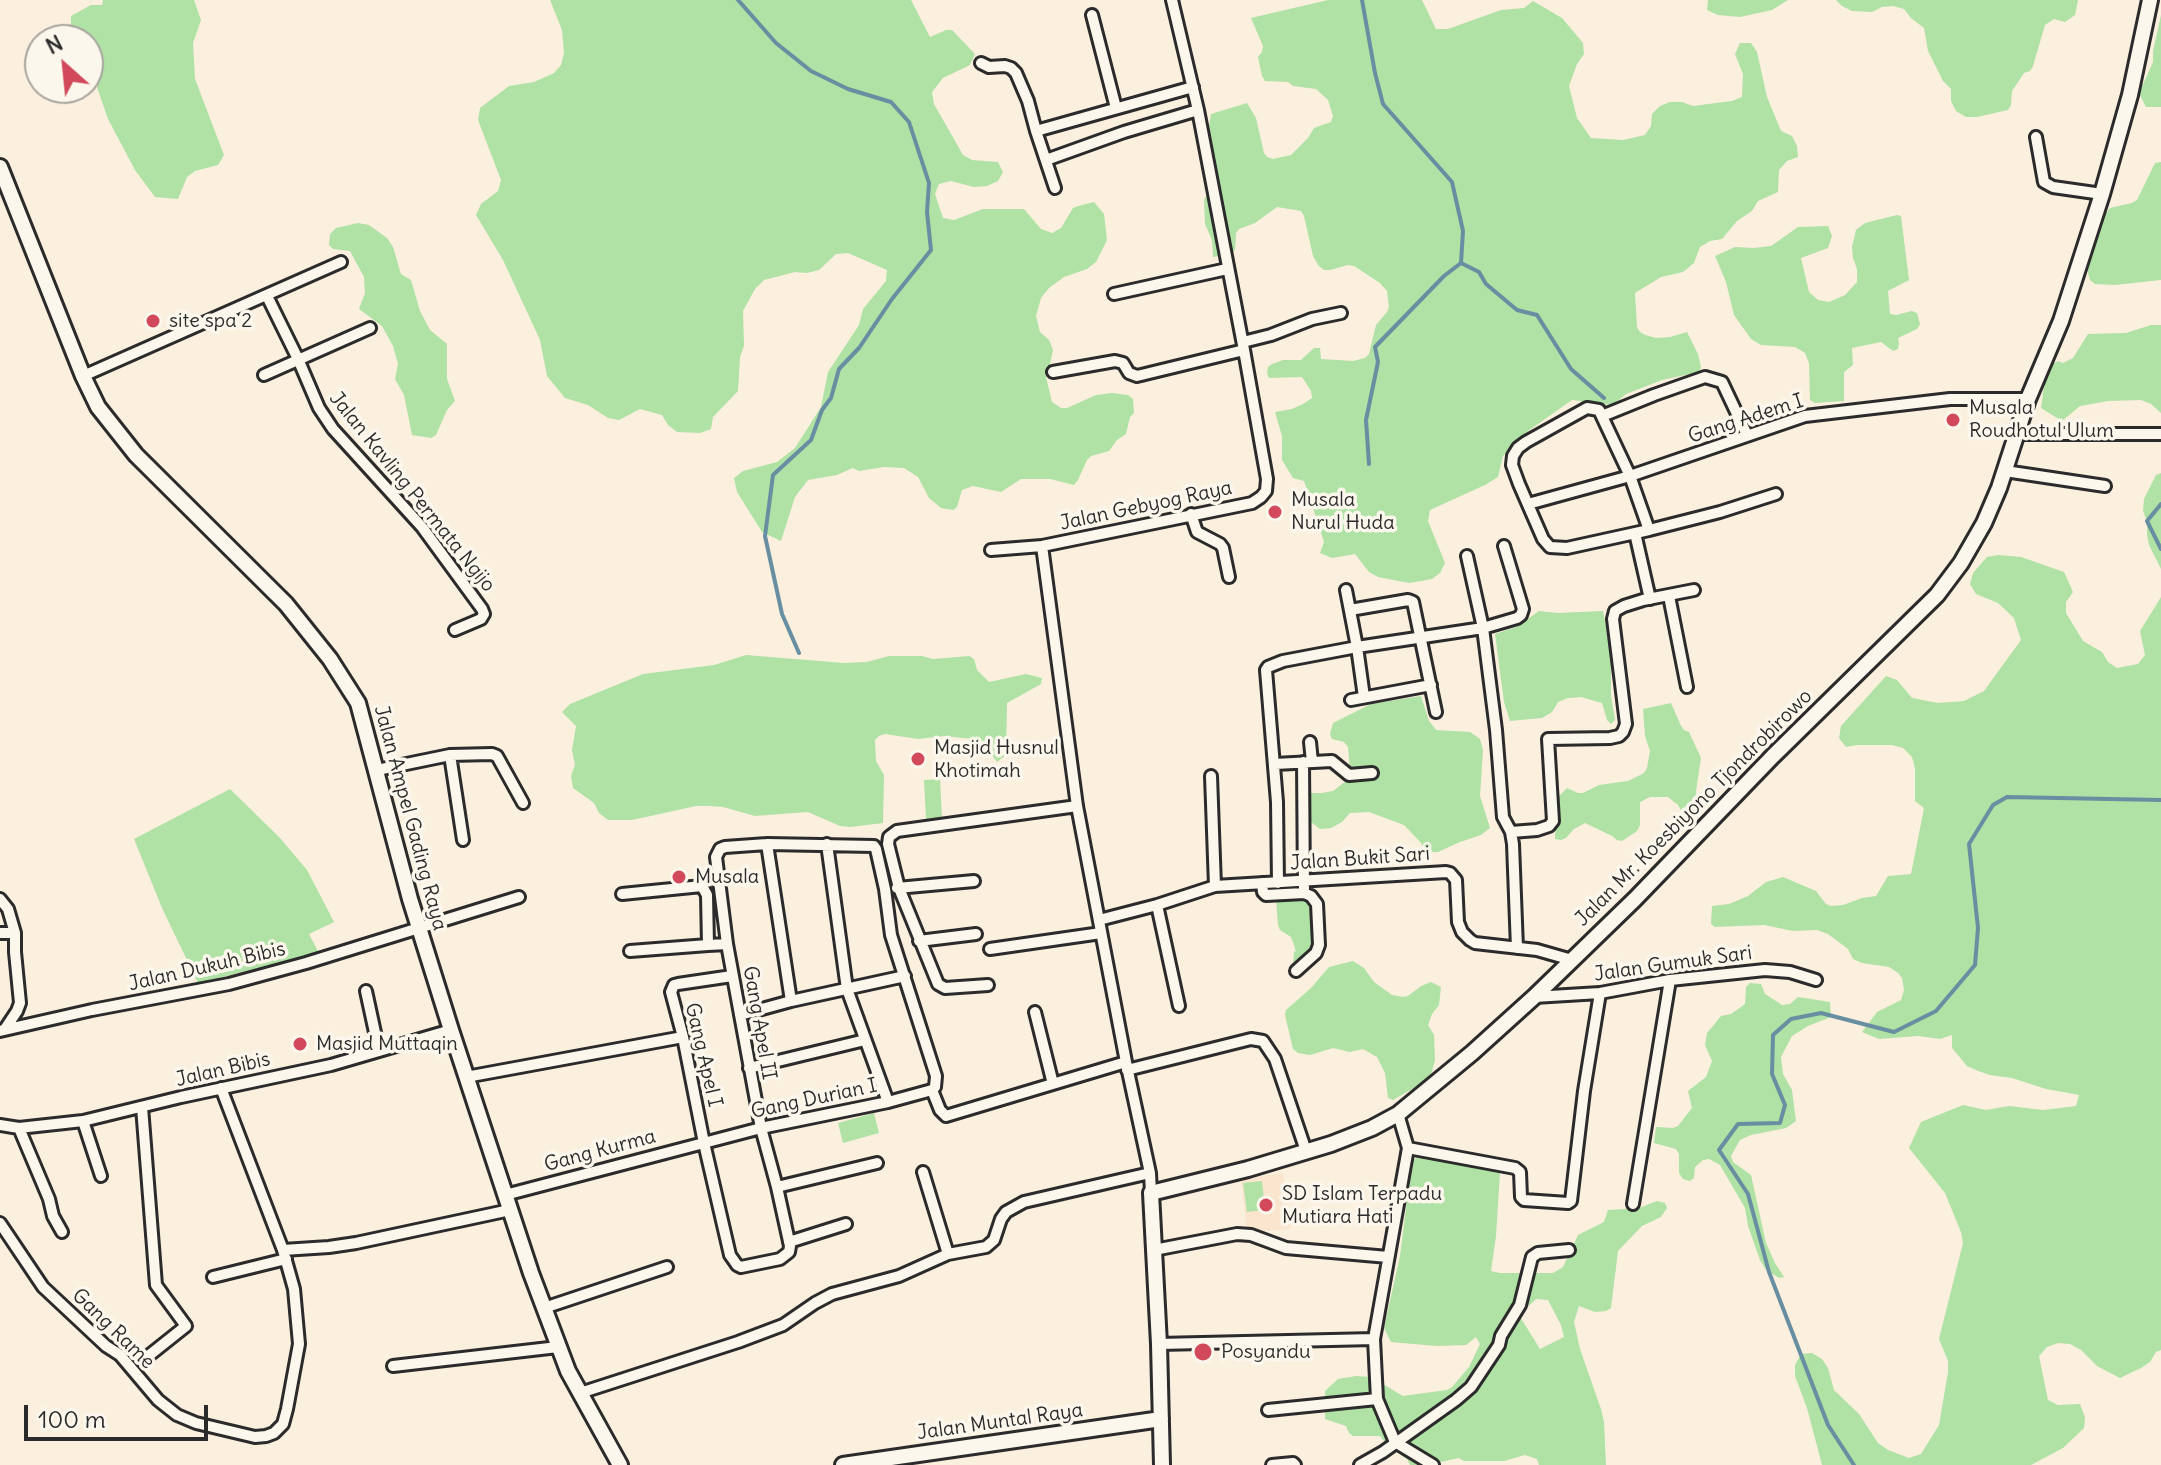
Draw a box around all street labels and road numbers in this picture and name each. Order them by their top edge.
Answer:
street label: Jalan Kavling Permata Ngijo [324,387,500,597]
street label: Gang Adem I [1685,389,1807,449]
street label: Jalan Gebyog Raya [1058,476,1234,536]
street label: Jalan Mr. Koesbiyono Tjondrobirowo [1570,684,1818,932]
street label: Jalan Ampel Gading Raya [368,703,452,933]
street label: Jalan Bukit Sari [1289,842,1431,876]
street label: Jalan Dukuh Bibis [126,937,288,997]
street label: Jalan Gumuk Sari [1593,941,1753,987]
street label: Gang Apel II [737,964,781,1082]
street label: Gang Apel I [679,1000,727,1110]
street label: Jalan Bibis [174,1048,272,1092]
street label: Gang Durian I [749,1074,879,1124]
street label: Gang Kurma [542,1125,658,1177]
street label: Gang Rame [67,1284,159,1374]
street label: Jalan Muntal Raya [916,1398,1084,1446]

